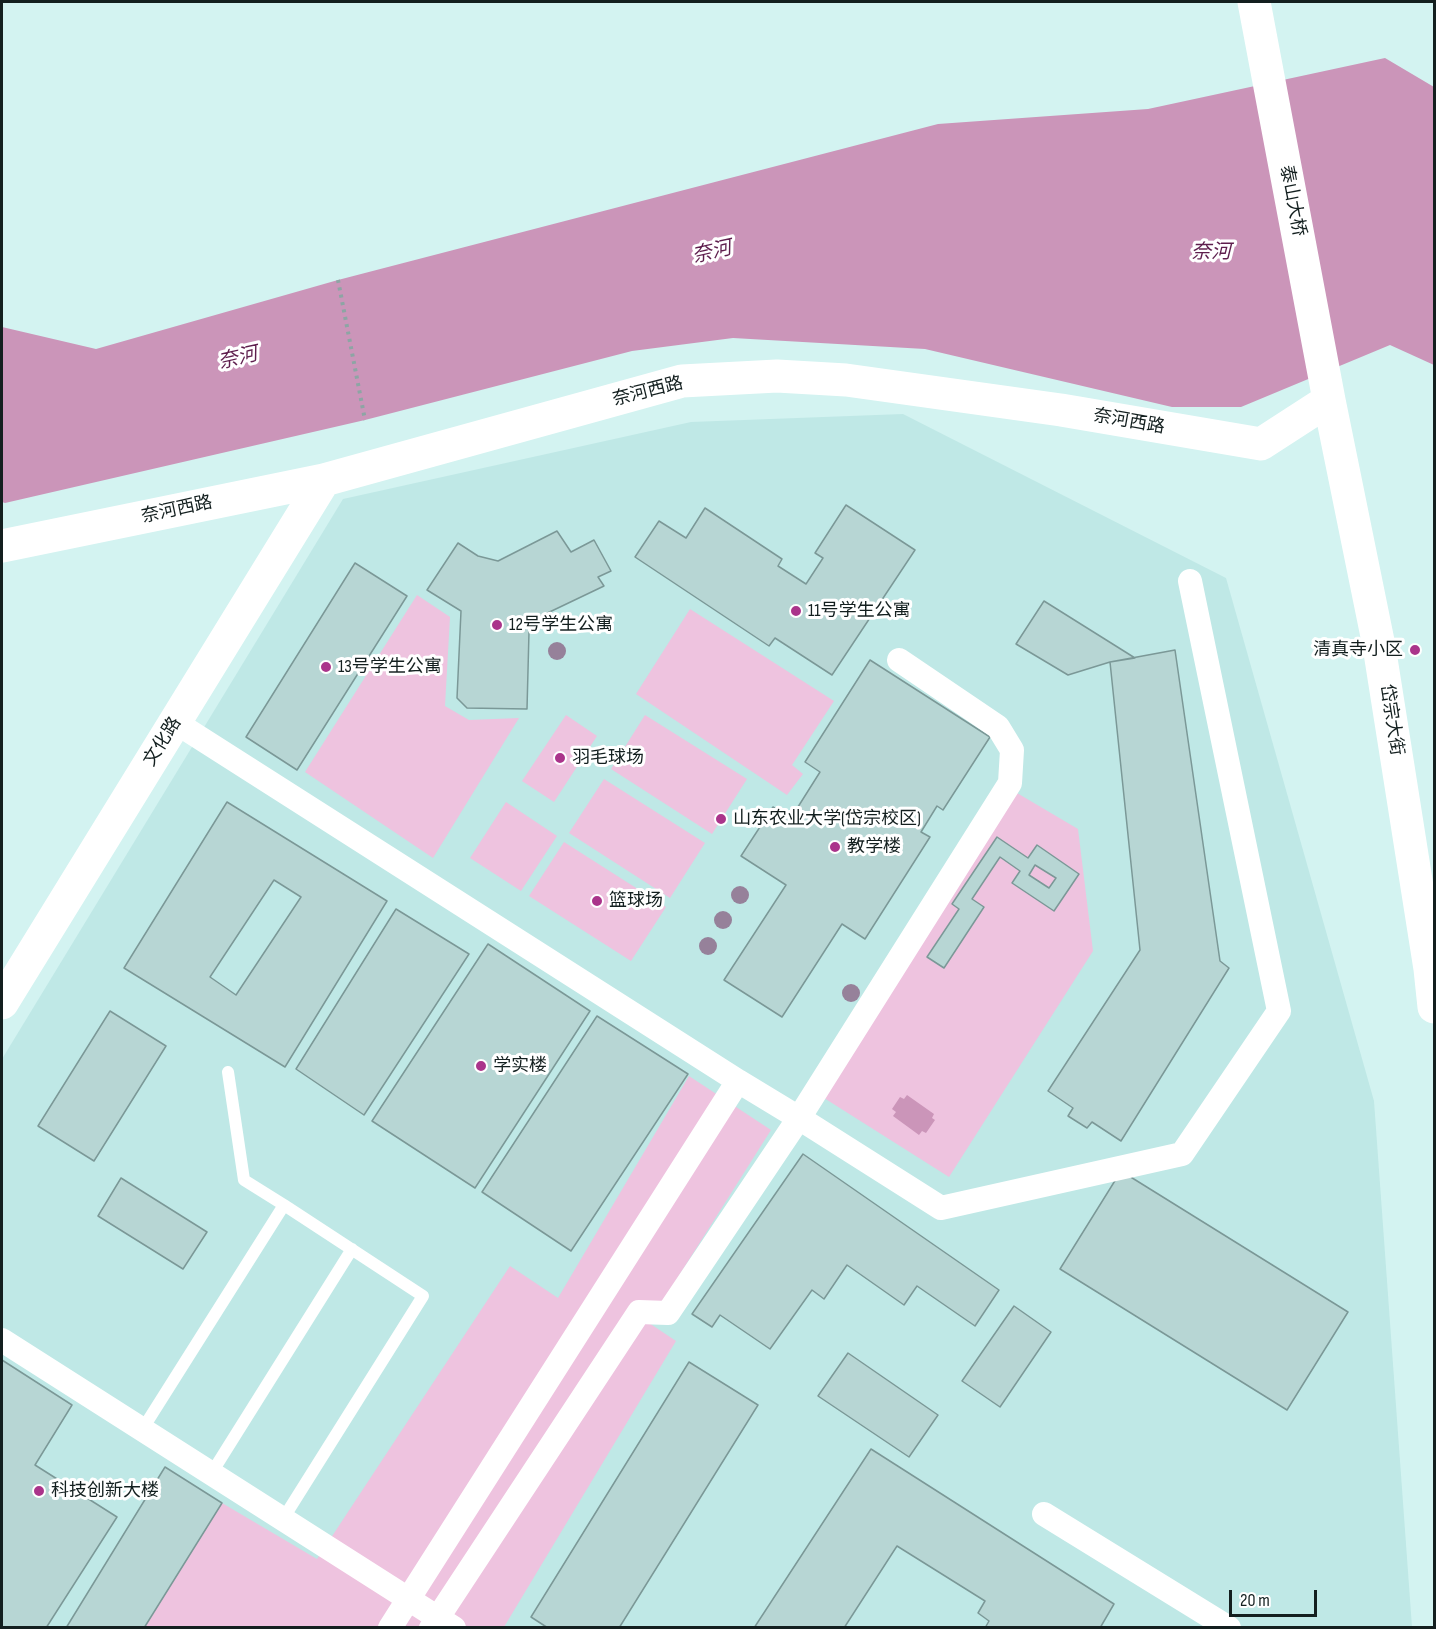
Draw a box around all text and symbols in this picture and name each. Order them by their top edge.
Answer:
street label: 泰山大桥 [1275,164,1309,238]
water label: 奈河 [690,237,734,269]
water label: 奈河 [1191,241,1231,265]
water label: 奈河 [216,343,260,375]
street label: 奈河西路 [610,373,686,411]
street label: 奈河西路 [1092,405,1166,439]
street label: 奈河西路 [140,492,214,528]
place label: 11号学生公寓 [808,600,911,622]
marker: 11号学生公寓 [789,604,803,618]
place label: 12号学生公寓 [509,614,613,636]
marker: 12号学生公寓 [490,618,504,632]
place label: 清真寺小区 [1313,639,1403,661]
marker: 清真寺小区 [1408,643,1422,657]
place label: 13号学生公寓 [338,656,442,678]
marker: 13号学生公寓 [319,660,333,674]
street label: 岱宗大街 [1375,683,1407,757]
street label: 文化路 [140,713,186,771]
place label: 羽毛球场 [572,747,644,769]
marker: 羽毛球场 [553,751,567,765]
place label: 山东农业大学(岱宗校区) [733,808,921,830]
marker: 山东农业大学(岱宗校区) [714,812,728,826]
place label: 教学楼 [847,836,901,858]
marker: 教学楼 [828,840,842,854]
place label: 篮球场 [609,890,663,912]
marker: 篮球场 [590,894,604,908]
place label: 学实楼 [493,1055,547,1077]
marker: 学实楼 [474,1059,488,1073]
place label: 科技创新大楼 [51,1480,159,1502]
marker: 科技创新大楼 [32,1484,46,1498]
scale bar [1232,1578,1320,1616]
text: 20 m [1240,1590,1270,1611]

